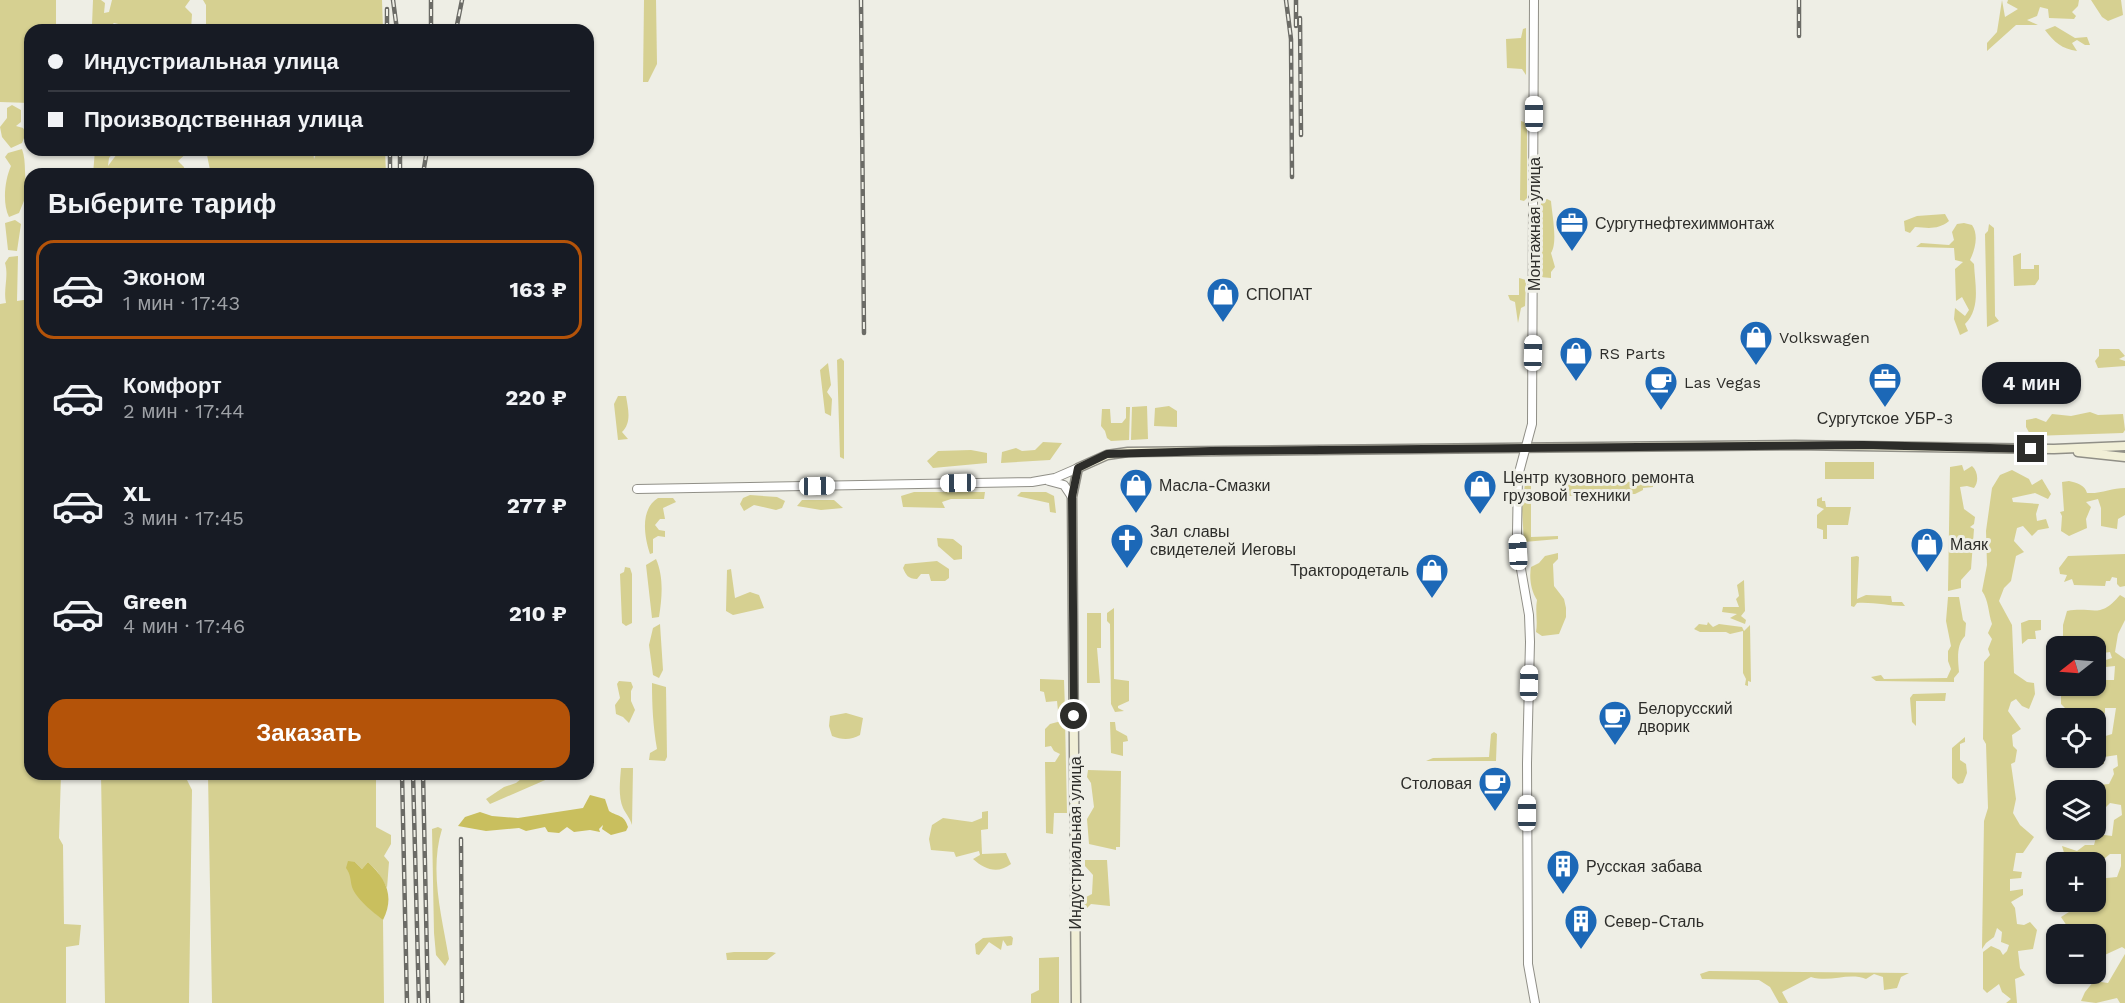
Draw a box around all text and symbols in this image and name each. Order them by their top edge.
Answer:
text: Индустриальная улица [84,49,339,74]
car [1525,96,1543,132]
text: Производственная улица [84,107,363,132]
street label: Монтажная улица [1525,157,1544,291]
text: Выберите тариф [48,188,276,220]
office icon: Сургутнефтехиммонтаж [1554,205,1590,252]
place label: Сургутнефтехиммонтаж [1595,214,1774,233]
icon: car [51,263,105,317]
text: Эконом [123,265,206,290]
shop icon: СПОПАТ [1205,276,1241,323]
text: 163 ₽ [509,277,567,302]
place label: СПОПАТ [1246,285,1312,304]
text: 1 мин · 17:43 [123,291,240,315]
shop icon: Volkswagen [1738,319,1774,366]
place label: Volkswagen [1779,328,1870,347]
car [1524,335,1542,371]
shop icon: RS Parts [1558,335,1594,382]
place label: RS Parts [1599,344,1665,363]
office icon: Сургутское УБР-3 [1867,361,1903,408]
callout: 4 мин [1982,362,2080,404]
cafe icon: Las Vegas [1643,364,1679,411]
icon: car [51,371,105,425]
text: 4 мин [2003,371,2060,395]
text: Комфорт [123,373,222,398]
place label: Las Vegas [1684,373,1761,392]
text: 220 ₽ [505,385,567,410]
text: 2 мин · 17:44 [123,399,245,423]
place label: Сургутское УБР-3 [1817,409,1953,428]
route end [2017,435,2044,462]
shop icon: Масла-Смазки [1118,467,1154,514]
shop icon: Центр кузовного ремонта грузовой техники [1462,468,1498,515]
place label: Центр кузовного ремонта грузовой техники [1503,468,1694,505]
car [940,474,976,492]
place label: Масла-Смазки [1159,476,1270,495]
car [799,477,835,495]
icon: car [51,479,105,533]
text: XL [123,481,151,506]
text: 277 ₽ [507,493,567,518]
text: 3 мин · 17:45 [123,506,244,530]
church icon: Зал славы свидетелей Иеговы [1109,522,1145,569]
place label: Зал славы свидетелей Иеговы [1150,522,1296,559]
shop icon: Маяк [1909,526,1945,573]
car [1508,534,1528,570]
place label: Маяк [1950,535,1989,554]
shop icon: Трактородеталь [1414,552,1450,599]
place label: Трактородеталь [1290,561,1409,580]
icon: car [51,587,105,641]
text: Green [123,589,187,614]
text: 210 ₽ [509,601,567,626]
text: 4 мин · 17:46 [123,614,245,638]
north arrow [2046,636,2106,696]
map controls [2046,636,2106,984]
car [1520,665,1538,701]
button: Заказать [48,699,570,768]
cafe icon: Белорусский дворик [1597,699,1633,746]
place label: Белорусский дворик [1638,699,1733,736]
route start [1060,702,1087,729]
button: locate [2046,708,2106,768]
street label: Индустриальная улица [1066,756,1085,930]
cafe icon: Столовая [1477,765,1513,812]
place label: Столовая [1400,774,1472,793]
button: layers [2046,780,2106,840]
car [1518,795,1536,831]
building icon: Русская забава [1545,848,1581,895]
button: + [2046,852,2106,912]
place label: Русская забава [1586,857,1702,876]
building icon: Север-Сталь [1563,903,1599,950]
place label: Север-Сталь [1604,912,1704,931]
button: − [2046,924,2106,984]

